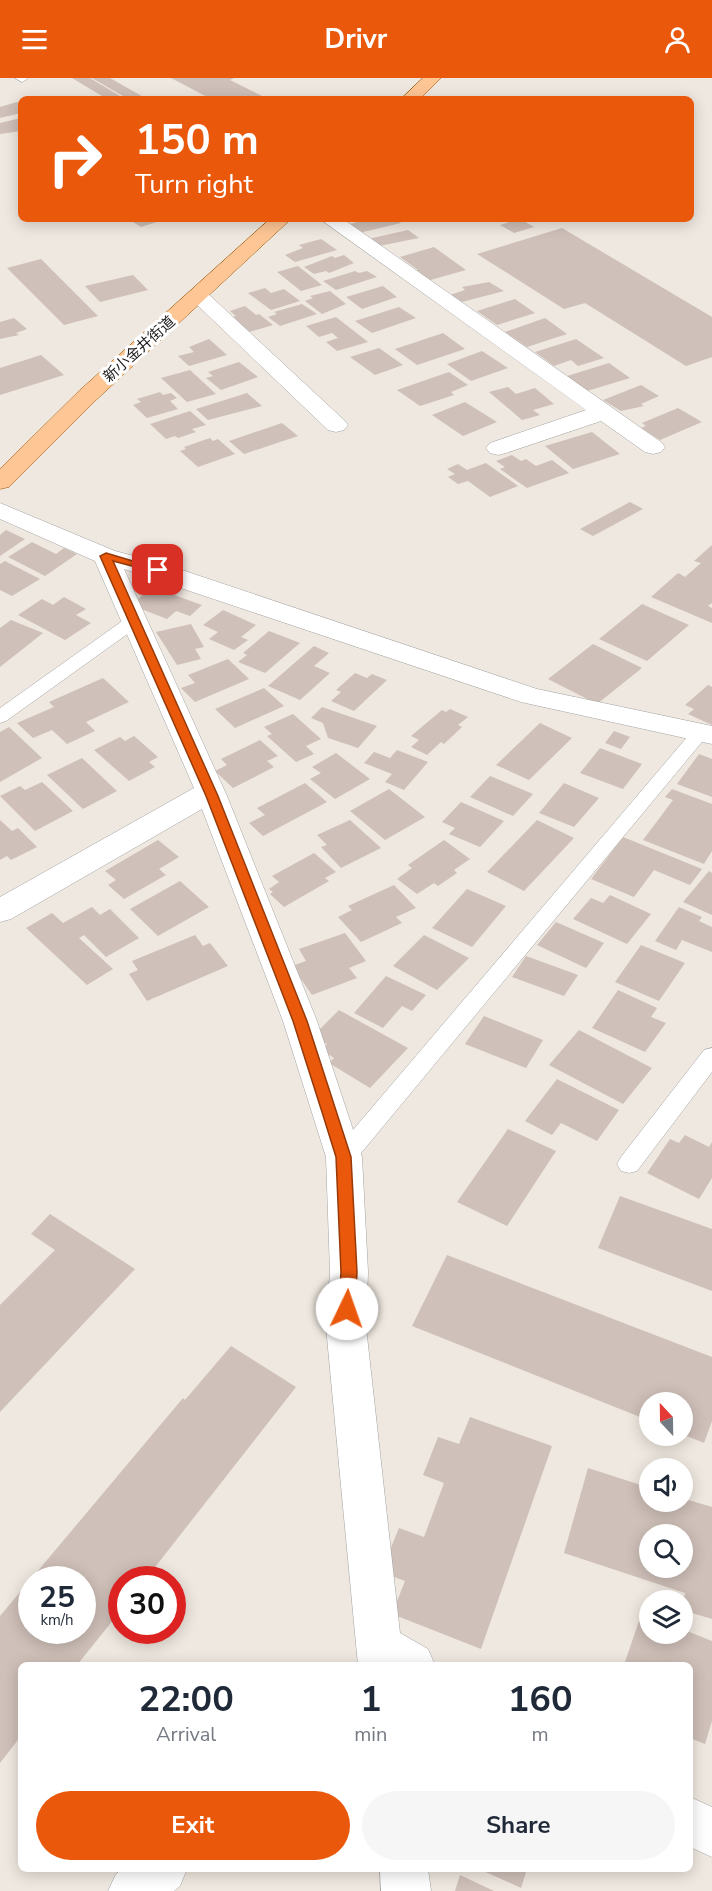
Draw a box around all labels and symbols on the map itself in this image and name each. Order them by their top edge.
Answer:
street label: 新小金井街道 [99,311,179,387]
pin [132,544,183,595]
position arrow [315,1277,379,1341]
north arrow [639,1392,693,1446]
speed limit sign: 30 [108,1566,186,1644]

